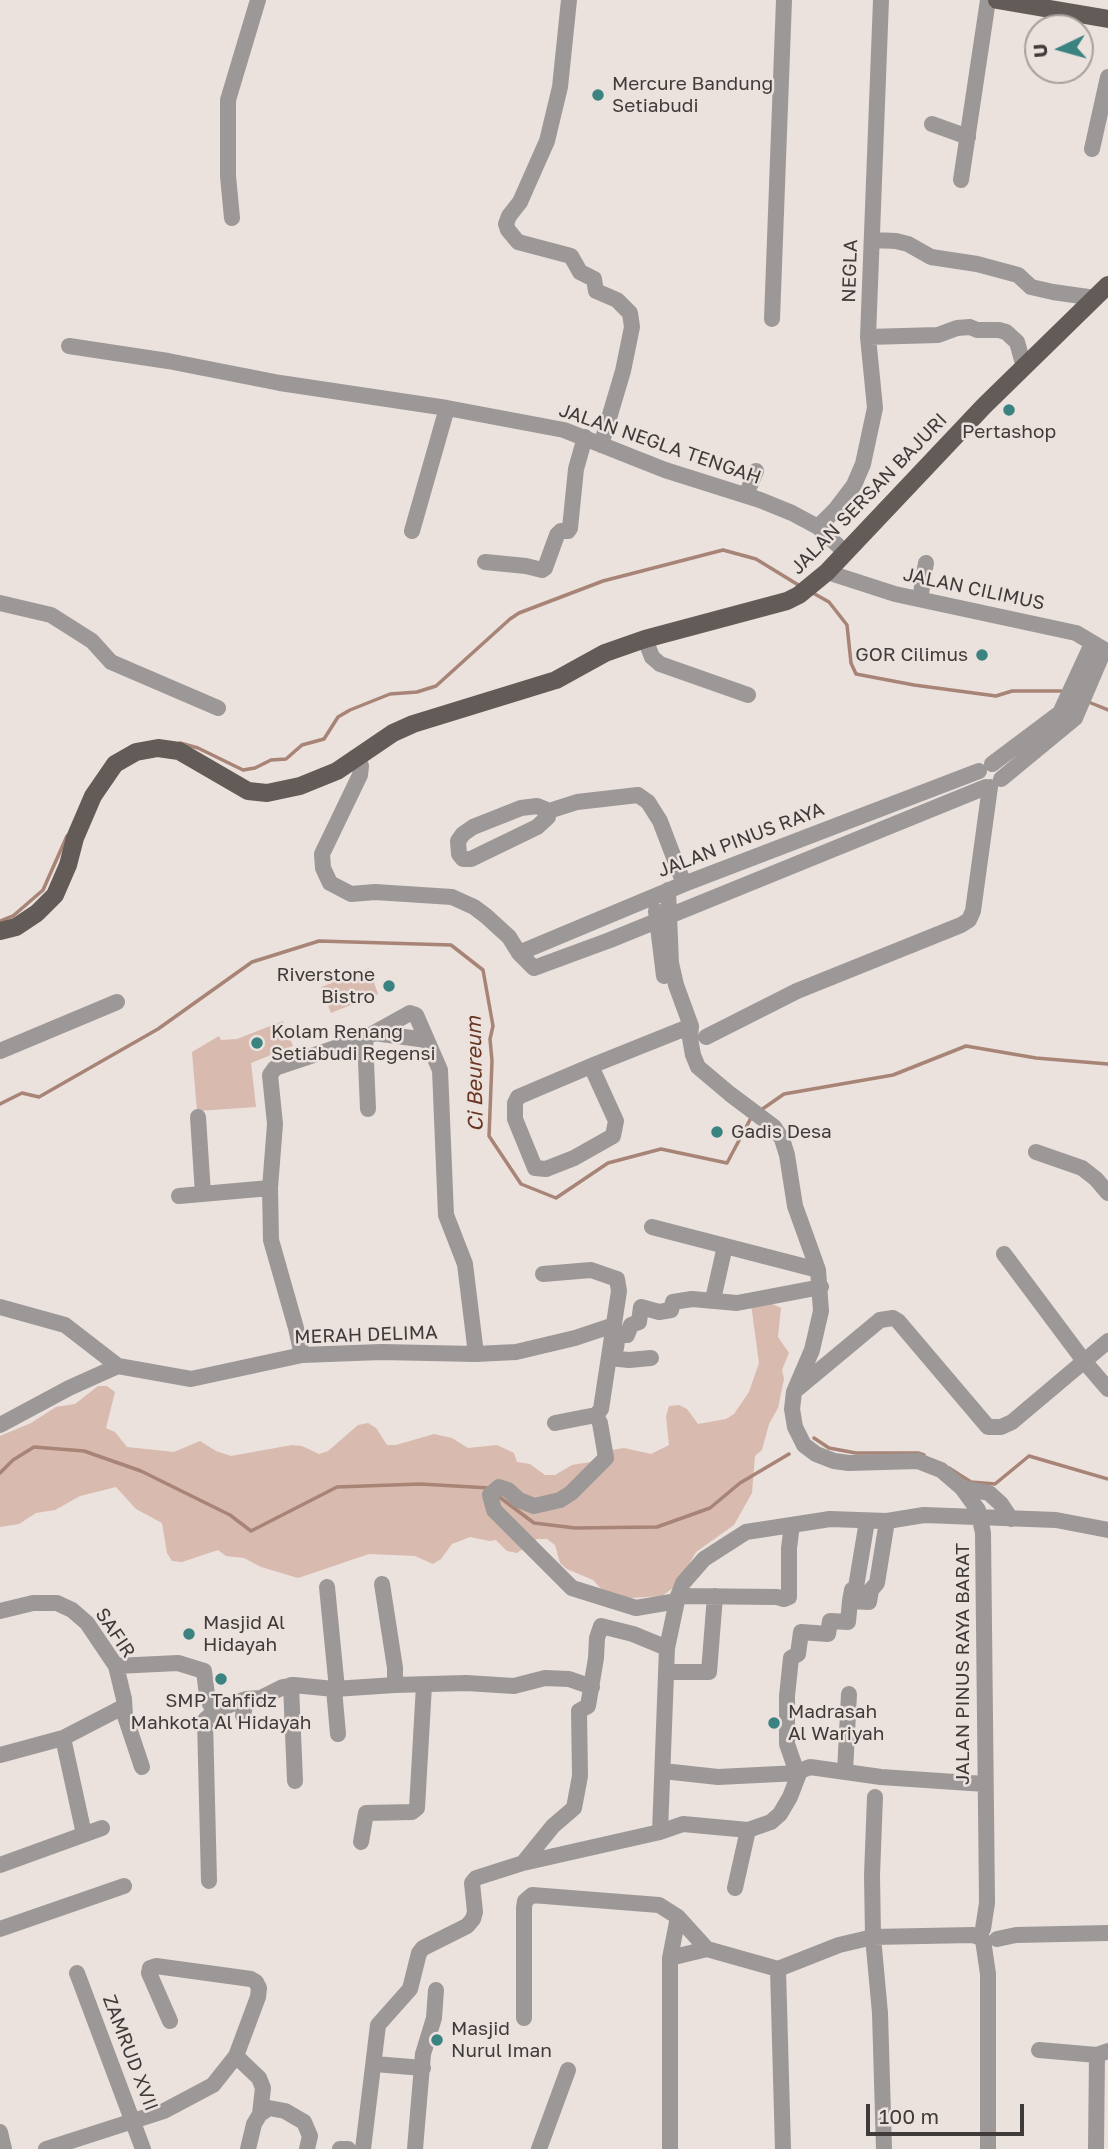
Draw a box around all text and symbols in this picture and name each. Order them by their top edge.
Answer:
north arrow [1024,14,1094,84]
text: U [1028,43,1052,59]
place label: Mercure Bandung Setiabudi [612,73,773,117]
marker: Mercure Bandung Setiabudi [590,87,606,103]
street label: NEGLA [837,239,863,303]
street label: JALAN NEGLA TENGAH [556,399,764,489]
marker: Pertashop [1001,402,1017,418]
street label: JALAN SERSAN BAJURI [786,409,952,579]
place label: Pertashop [962,421,1056,443]
street label: JALAN CILIMUS [901,563,1047,615]
place label: GOR Cilimus [855,644,968,666]
marker: GOR Cilimus [974,647,990,663]
street label: JALAN PINUS RAYA [655,798,827,882]
place label: Riverstone Bistro [277,964,375,1008]
marker: Riverstone Bistro [381,978,397,994]
water label: Ci Beureum [461,1016,489,1132]
place label: Kolam Renang Setiabudi Regensi [271,1021,436,1065]
marker: Kolam Renang Setiabudi Regensi [249,1035,265,1051]
place label: Gadis Desa [731,1121,832,1143]
marker: Gadis Desa [709,1124,725,1140]
street label: MERAH DELIMA [294,1321,438,1349]
street label: JALAN PINUS RAYA BARAT [952,1543,974,1785]
street label: SAFIR [90,1604,140,1662]
place label: Masjid Al Hidayah [203,1612,285,1656]
marker: Masjid Al Hidayah [181,1626,197,1642]
marker: SMP Tahfidz Mahkota Al Hidayah [213,1671,229,1687]
place label: SMP Tahfidz Mahkota Al Hidayah [131,1690,311,1734]
place label: Madrasah Al Wariyah [788,1701,884,1745]
marker: Madrasah Al Wariyah [766,1715,782,1731]
street label: ZAMRUD XVII [97,1992,163,2114]
place label: Masjid Nurul Iman [451,2018,552,2062]
marker: Masjid Nurul Iman [429,2032,445,2048]
scale bar [870,2090,1028,2134]
text: 100 m [879,2103,939,2129]

